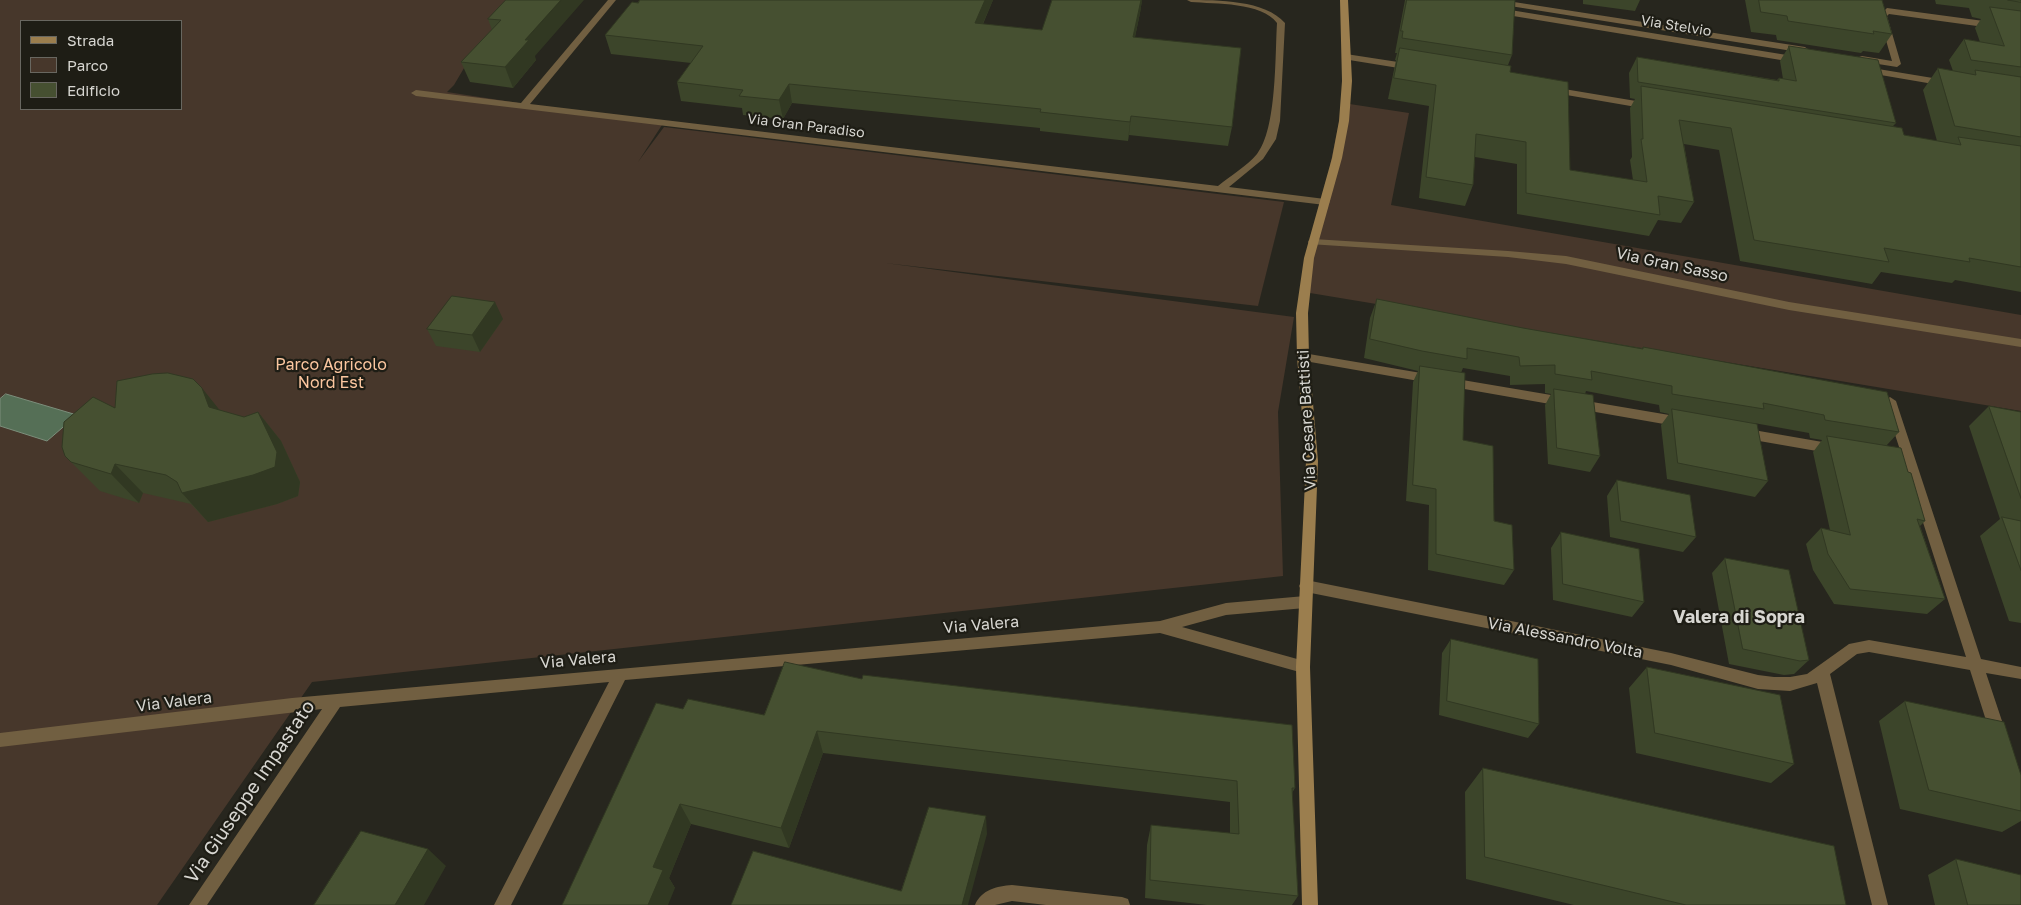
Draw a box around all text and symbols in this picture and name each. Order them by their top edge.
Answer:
street label: Via Stelvio [1640,12,1712,40]
legend [20,20,182,110]
text: Strada [67,31,114,49]
text: Parco [67,56,108,74]
text: Edificio [67,81,120,99]
street label: Via Gran Paradiso [746,110,866,142]
street label: Via Gran Sasso [1614,244,1730,286]
street label: Via Cesare Battisti [1294,349,1320,491]
park label: Parco Agricolo Nord Est [275,355,387,393]
district label: Valera di Sopra [1673,606,1805,628]
street label: Via Valera [942,612,1020,638]
street label: Via Alessandro Volta [1486,614,1644,662]
street label: Via Valera [539,647,617,673]
street label: Via Valera [135,688,213,716]
street label: Via Giuseppe Impastato [180,696,320,888]

